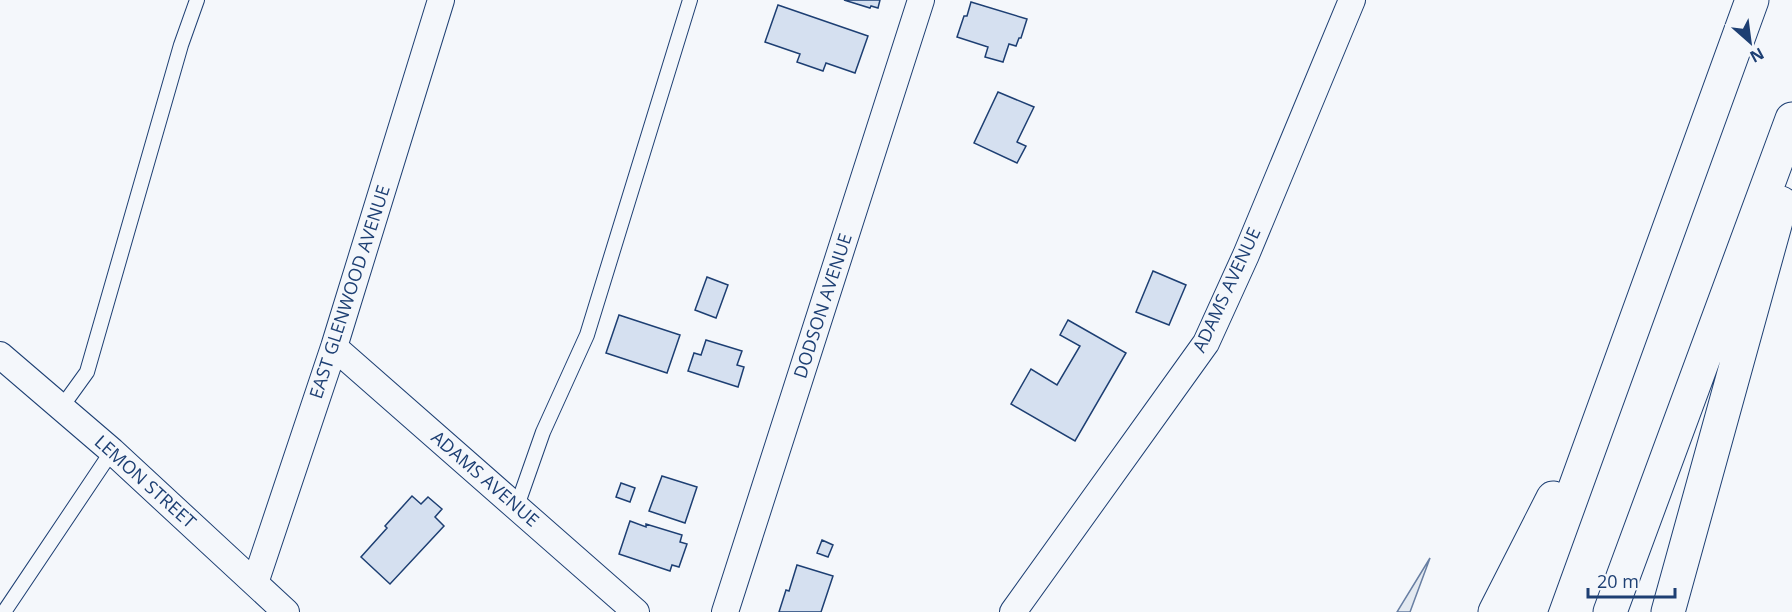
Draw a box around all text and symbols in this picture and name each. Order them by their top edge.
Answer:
north arrow [1720,12,1780,72]
text: N [1746,42,1768,68]
street label: EAST GLENWOOD AVENUE [303,182,395,401]
street label: ADAMS AVENUE [1187,223,1266,356]
street label: DODSON AVENUE [787,230,857,381]
street label: ADAMS AVENUE [427,425,545,532]
street label: LEMON STREET [90,429,202,533]
scale bar [1588,561,1675,599]
text: 20 m [1597,569,1639,593]

